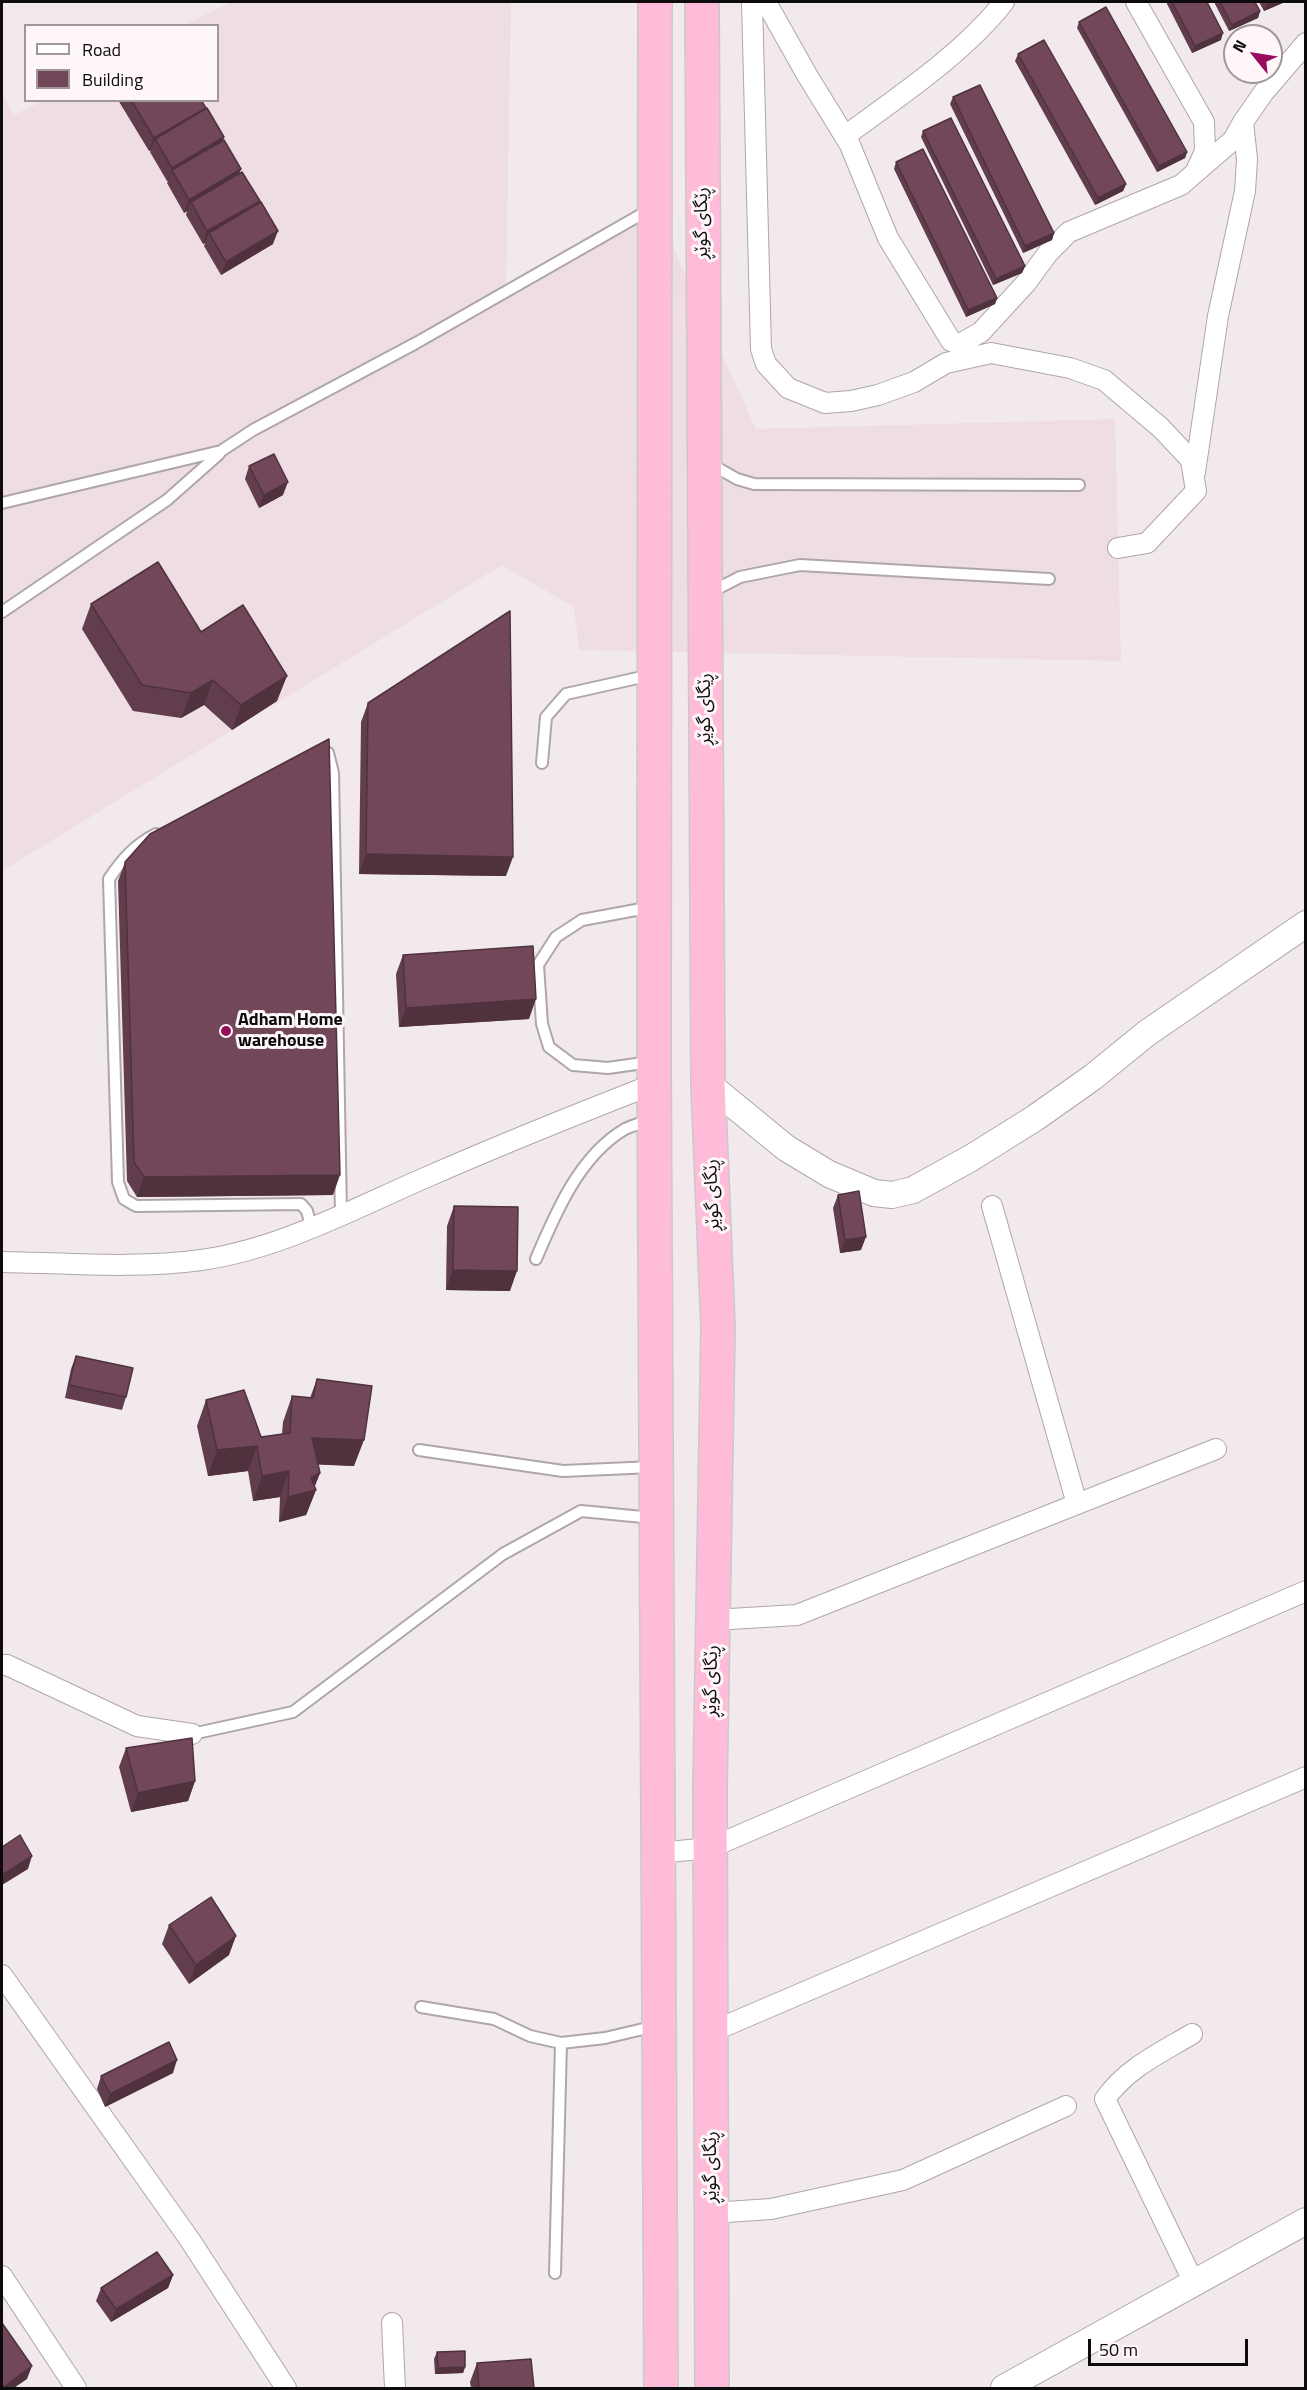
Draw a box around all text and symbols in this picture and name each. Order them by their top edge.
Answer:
legend [24,24,219,102]
north arrow [1223,24,1283,84]
text: N [1226,35,1252,57]
text: Road [82,36,121,63]
text: Building [82,66,143,93]
street label: ڕێگای گوێڕ [692,187,714,259]
street label: ڕێگای گوێڕ [695,673,717,745]
place label: Adham Home warehouse [238,1010,343,1052]
marker: Adham Home warehouse [219,1024,233,1038]
street label: ڕێگای گوێڕ [701,1159,725,1231]
street label: ڕێگای گوێڕ [701,1645,723,1717]
street label: ڕێگای گوێڕ [701,2131,723,2203]
scale bar [1091,2327,1252,2365]
text: 50 m [1099,2336,1138,2363]

